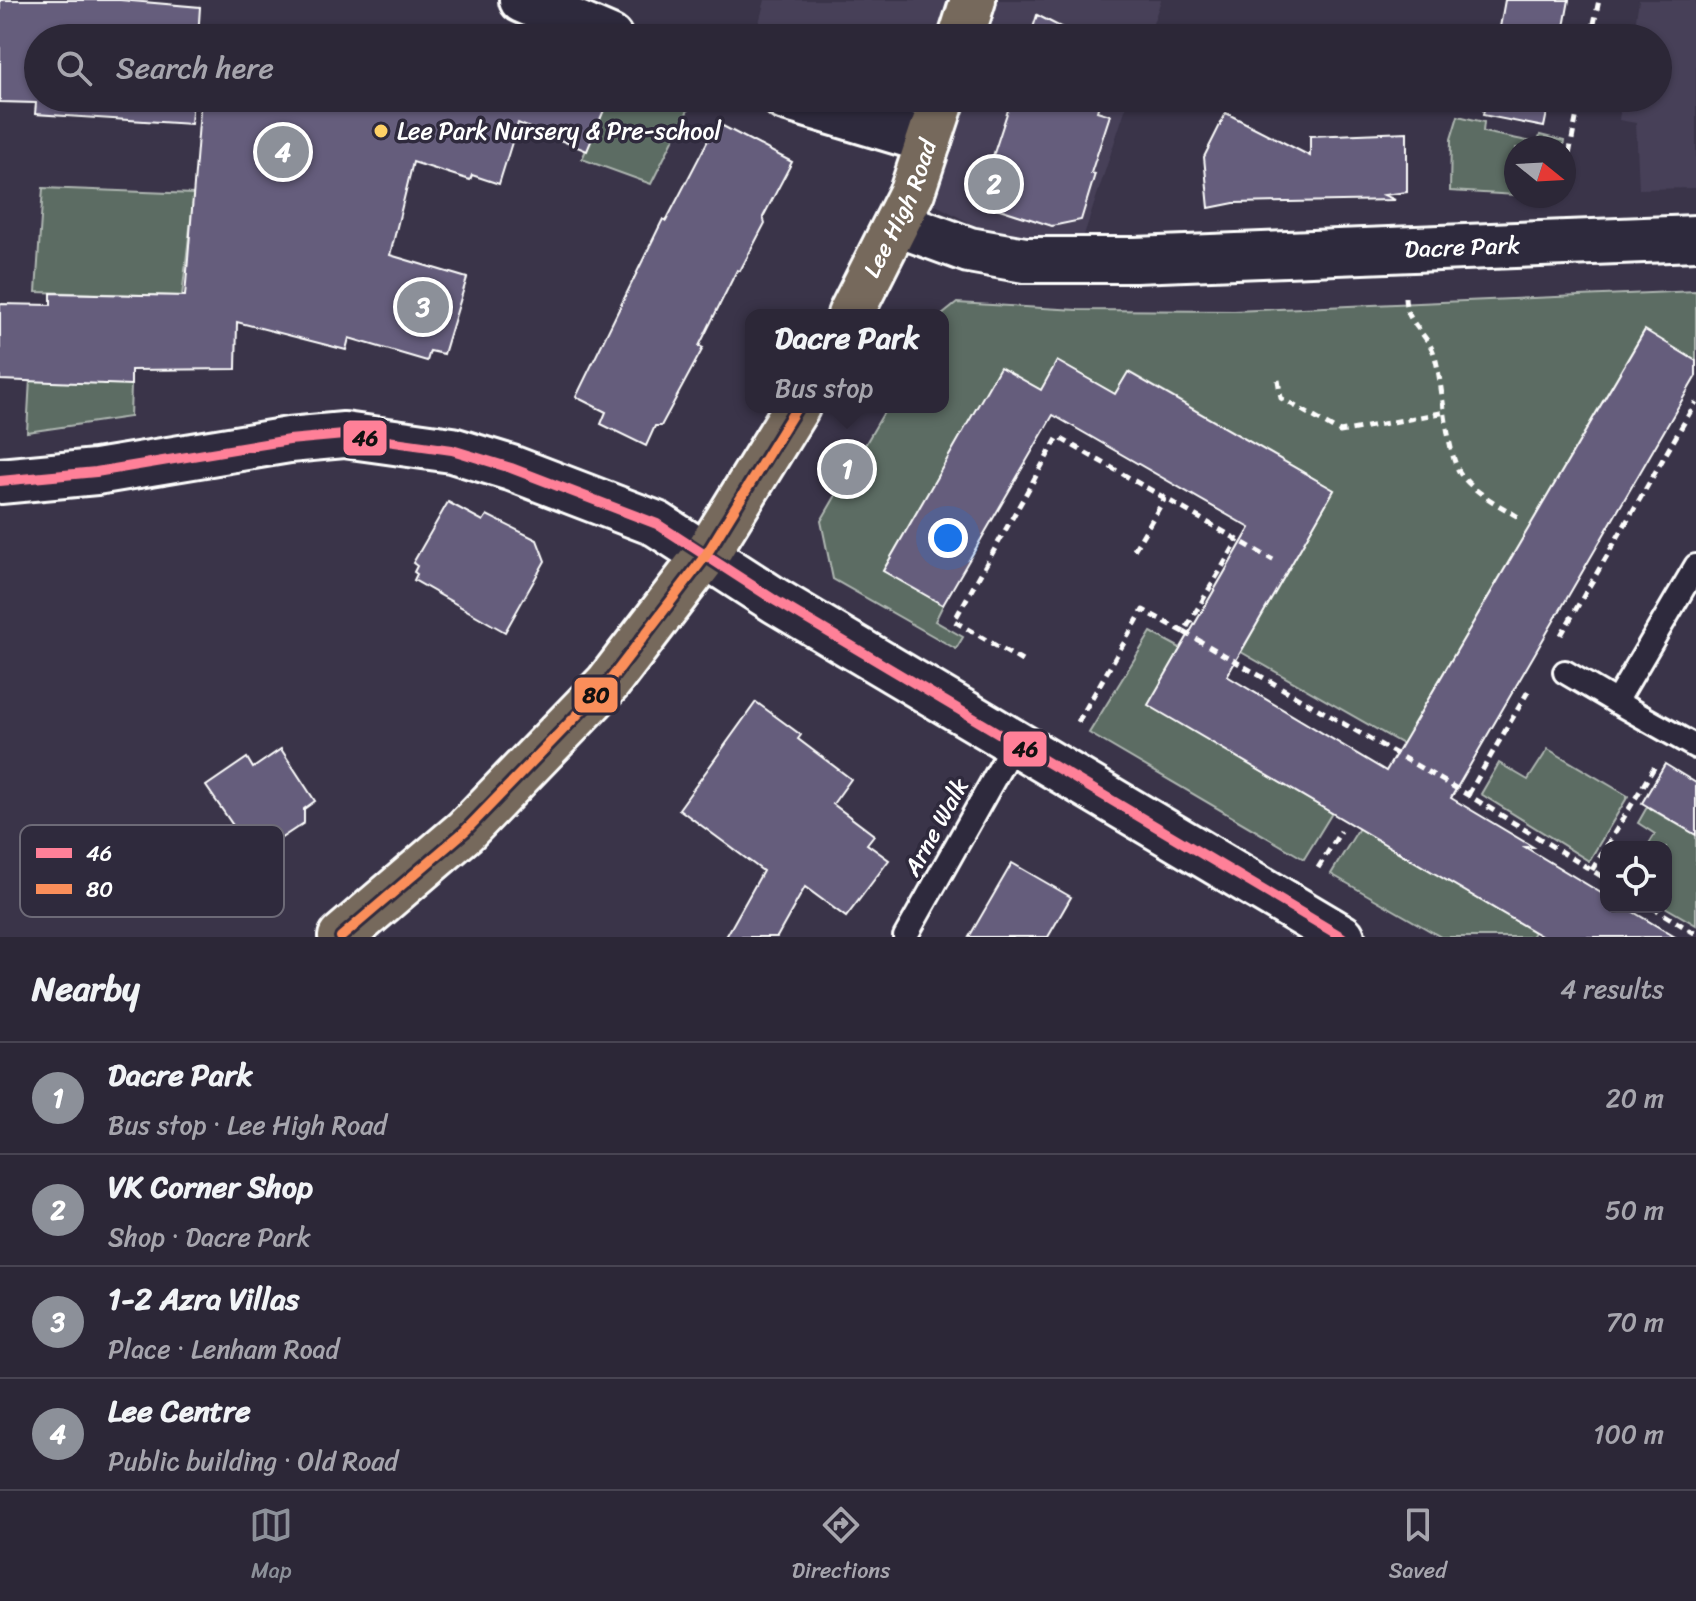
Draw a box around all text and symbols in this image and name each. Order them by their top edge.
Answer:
search box [24,24,1672,112]
text: Search here [116,41,274,95]
icon: search [52,46,96,90]
place label: Lee Park Nursery & Pre-school [397,110,722,152]
pin: 4 [257,122,309,182]
marker: Lee Park Nursery & Pre-school [372,122,390,140]
street label: Lee High Road [851,133,949,285]
north arrow [1504,136,1576,208]
pin: 2 [968,154,1020,214]
street label: Dacre Park [1404,224,1521,270]
pin: 3 [397,277,449,337]
popup [745,309,949,413]
text: Dacre Park [775,311,919,365]
text: Bus stop [775,365,873,411]
line badge: 46 [342,419,388,457]
text: 46 [351,419,378,458]
pin: 1 [821,439,873,499]
your location [928,518,968,558]
line badge: 80 [573,676,619,714]
text: 80 [581,676,610,715]
line badge: 46 [1002,730,1048,768]
text: 46 [1011,730,1038,769]
street label: Arne Walk [891,770,980,885]
legend [20,825,284,917]
text: 46 [86,834,112,873]
map controls [1600,841,1672,913]
button: locate [1600,841,1672,913]
text: 80 [86,870,113,909]
text: Nearby [32,959,140,1019]
text: 4 results [1560,966,1664,1012]
text: Dacre Park [108,1048,252,1102]
text: 1 [52,1075,64,1121]
text: 20 m [1606,1075,1664,1121]
text: Bus stop · Lee High Road [108,1102,387,1148]
text: VK Corner Shop [108,1160,313,1214]
text: 2 [50,1187,66,1233]
text: 50 m [1605,1187,1664,1233]
text: Shop · Dacre Park [108,1214,311,1260]
text: 1-2 Azra Villas [108,1272,299,1326]
text: 3 [51,1299,65,1345]
text: 70 m [1606,1299,1664,1345]
text: Place · Lenham Road [108,1326,339,1372]
text: Lee Centre [108,1384,251,1438]
text: 4 [50,1411,66,1457]
text: 100 m [1593,1411,1664,1457]
text: Public building · Old Road [108,1438,398,1484]
tab: Map [249,1503,293,1590]
tab: Directions [792,1503,890,1590]
tab: Saved [1389,1503,1447,1590]

